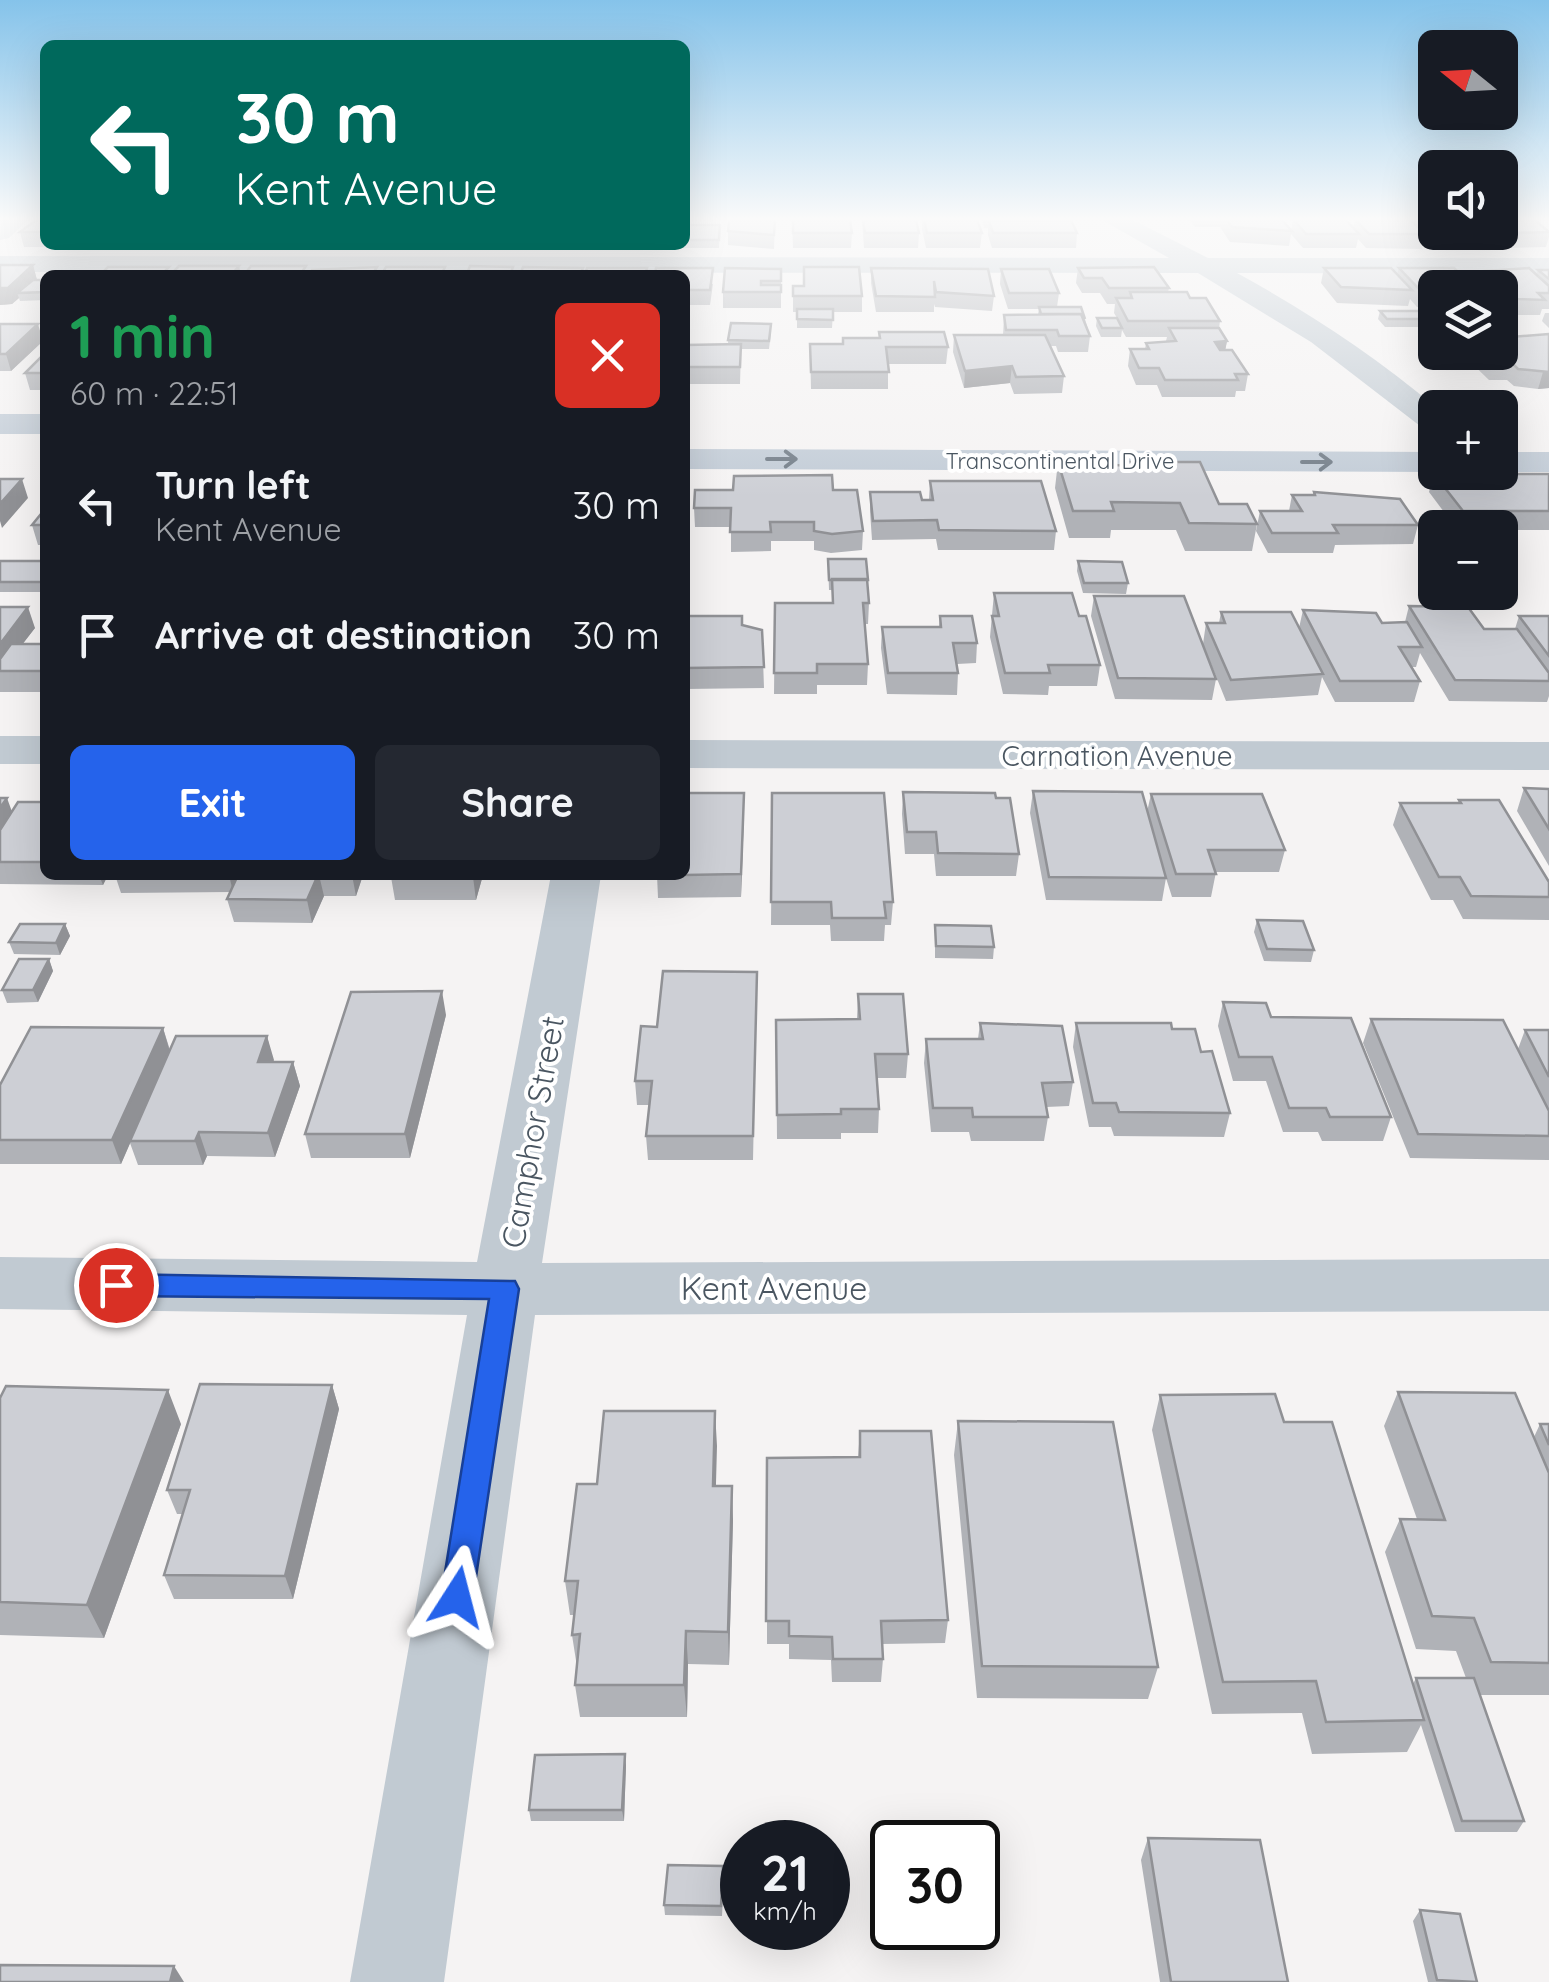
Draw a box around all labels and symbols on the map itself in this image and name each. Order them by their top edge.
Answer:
north arrow [1418,30,1518,130]
street label: Transcontinental Drive [946,447,1174,475]
one-way arrow [766,450,798,468]
one-way arrow [1300,452,1333,472]
street label: Carnation Avenue [1001,738,1233,773]
street label: Camphor Street [492,1013,572,1251]
pin [74,1243,159,1328]
street label: Kent Avenue [681,1268,867,1308]
position arrow [405,1545,509,1649]
speed limit sign: 30 [870,1820,1000,1950]

